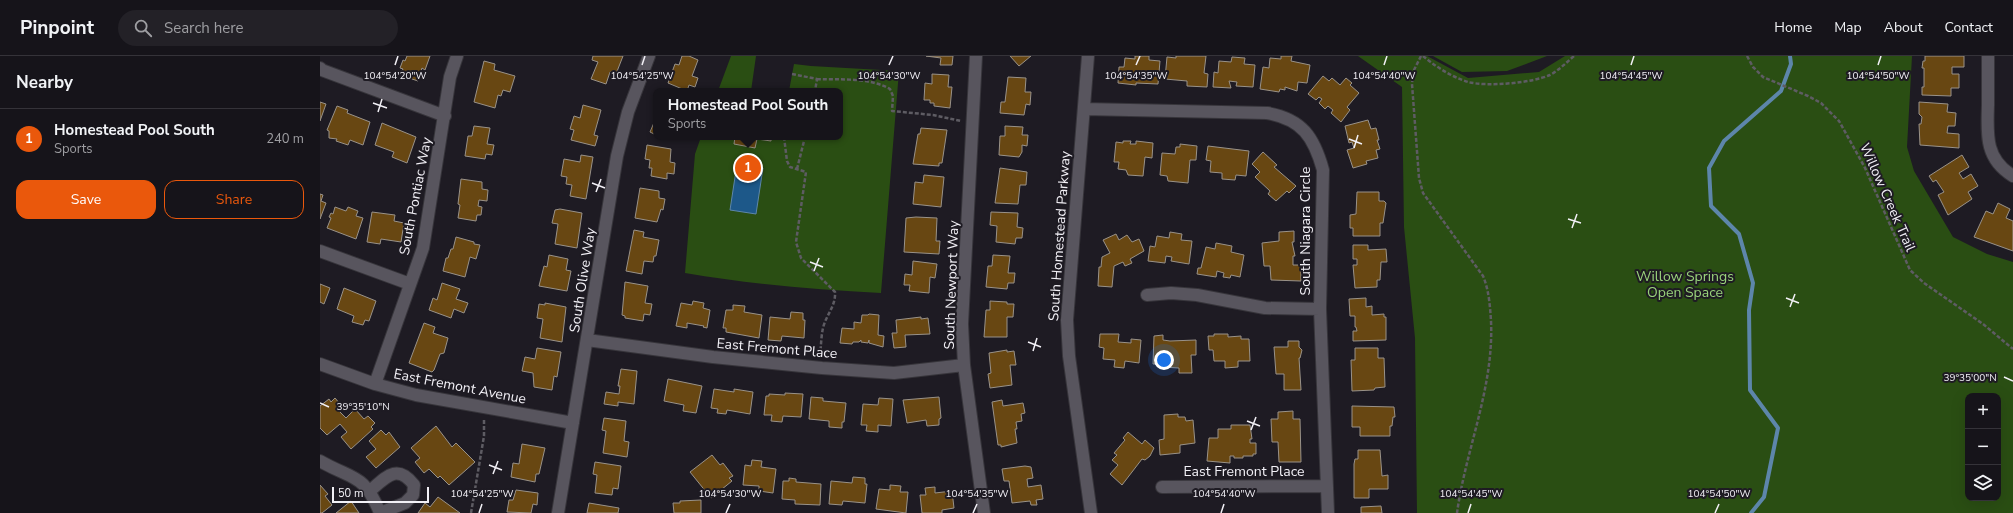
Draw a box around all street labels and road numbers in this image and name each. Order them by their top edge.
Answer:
street label: South Pontiac Way [395,135,436,257]
street label: Willow Creek Trail [1855,140,1920,255]
street label: South Homestead Parkway [1044,149,1075,322]
street label: South Niagara Circle [1296,167,1315,295]
street label: South Newport Way [940,219,963,350]
street label: South Olive Way [565,225,600,334]
street label: East Fremont Place [716,334,838,363]
street label: East Fremont Avenue [392,364,528,409]
street label: East Fremont Place [1184,462,1304,481]

